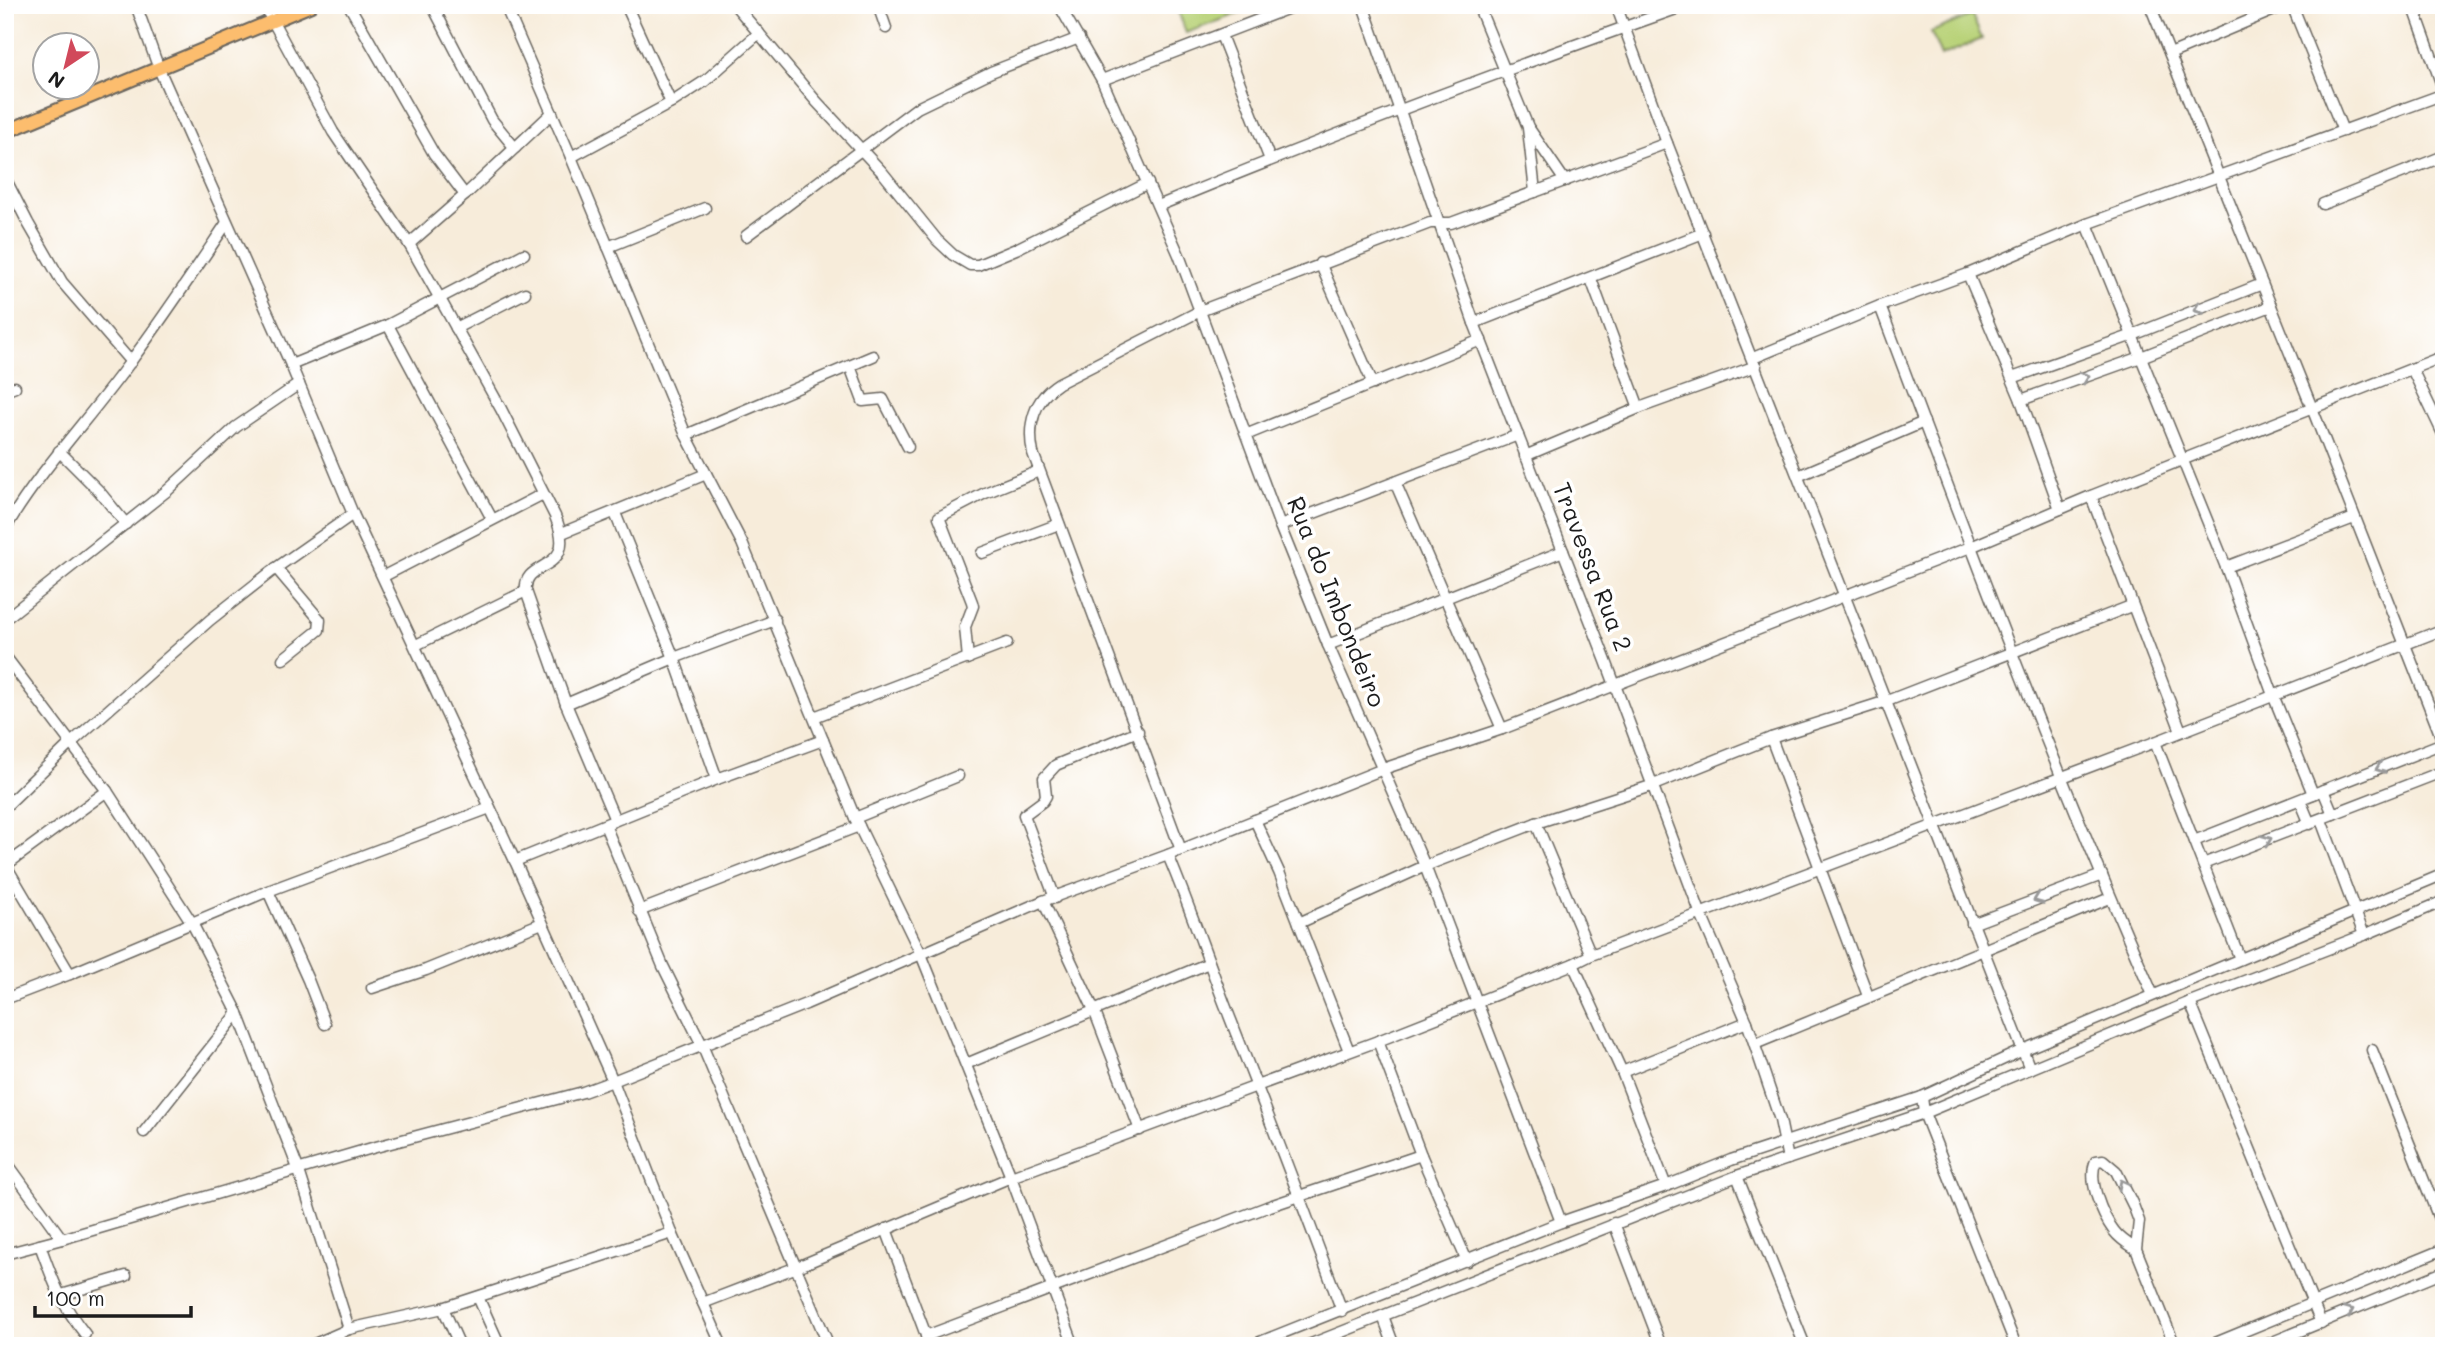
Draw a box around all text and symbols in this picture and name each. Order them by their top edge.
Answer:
north arrow [32,32,102,102]
text: N [43,66,69,95]
one-way arrow [2193,301,2205,315]
one-way arrow [2079,371,2091,385]
street label: Travessa Rua 2 [1547,478,1640,655]
street label: Rua do Imbondeiro [1281,492,1394,711]
one-way arrow [2374,760,2386,774]
one-way arrow [2260,834,2272,848]
one-way arrow [2033,891,2045,905]
one-way arrow [2118,1179,2132,1191]
scale bar [35,1274,191,1318]
text: 100 m [46,1284,105,1311]
one-way arrow [2342,1305,2354,1319]

